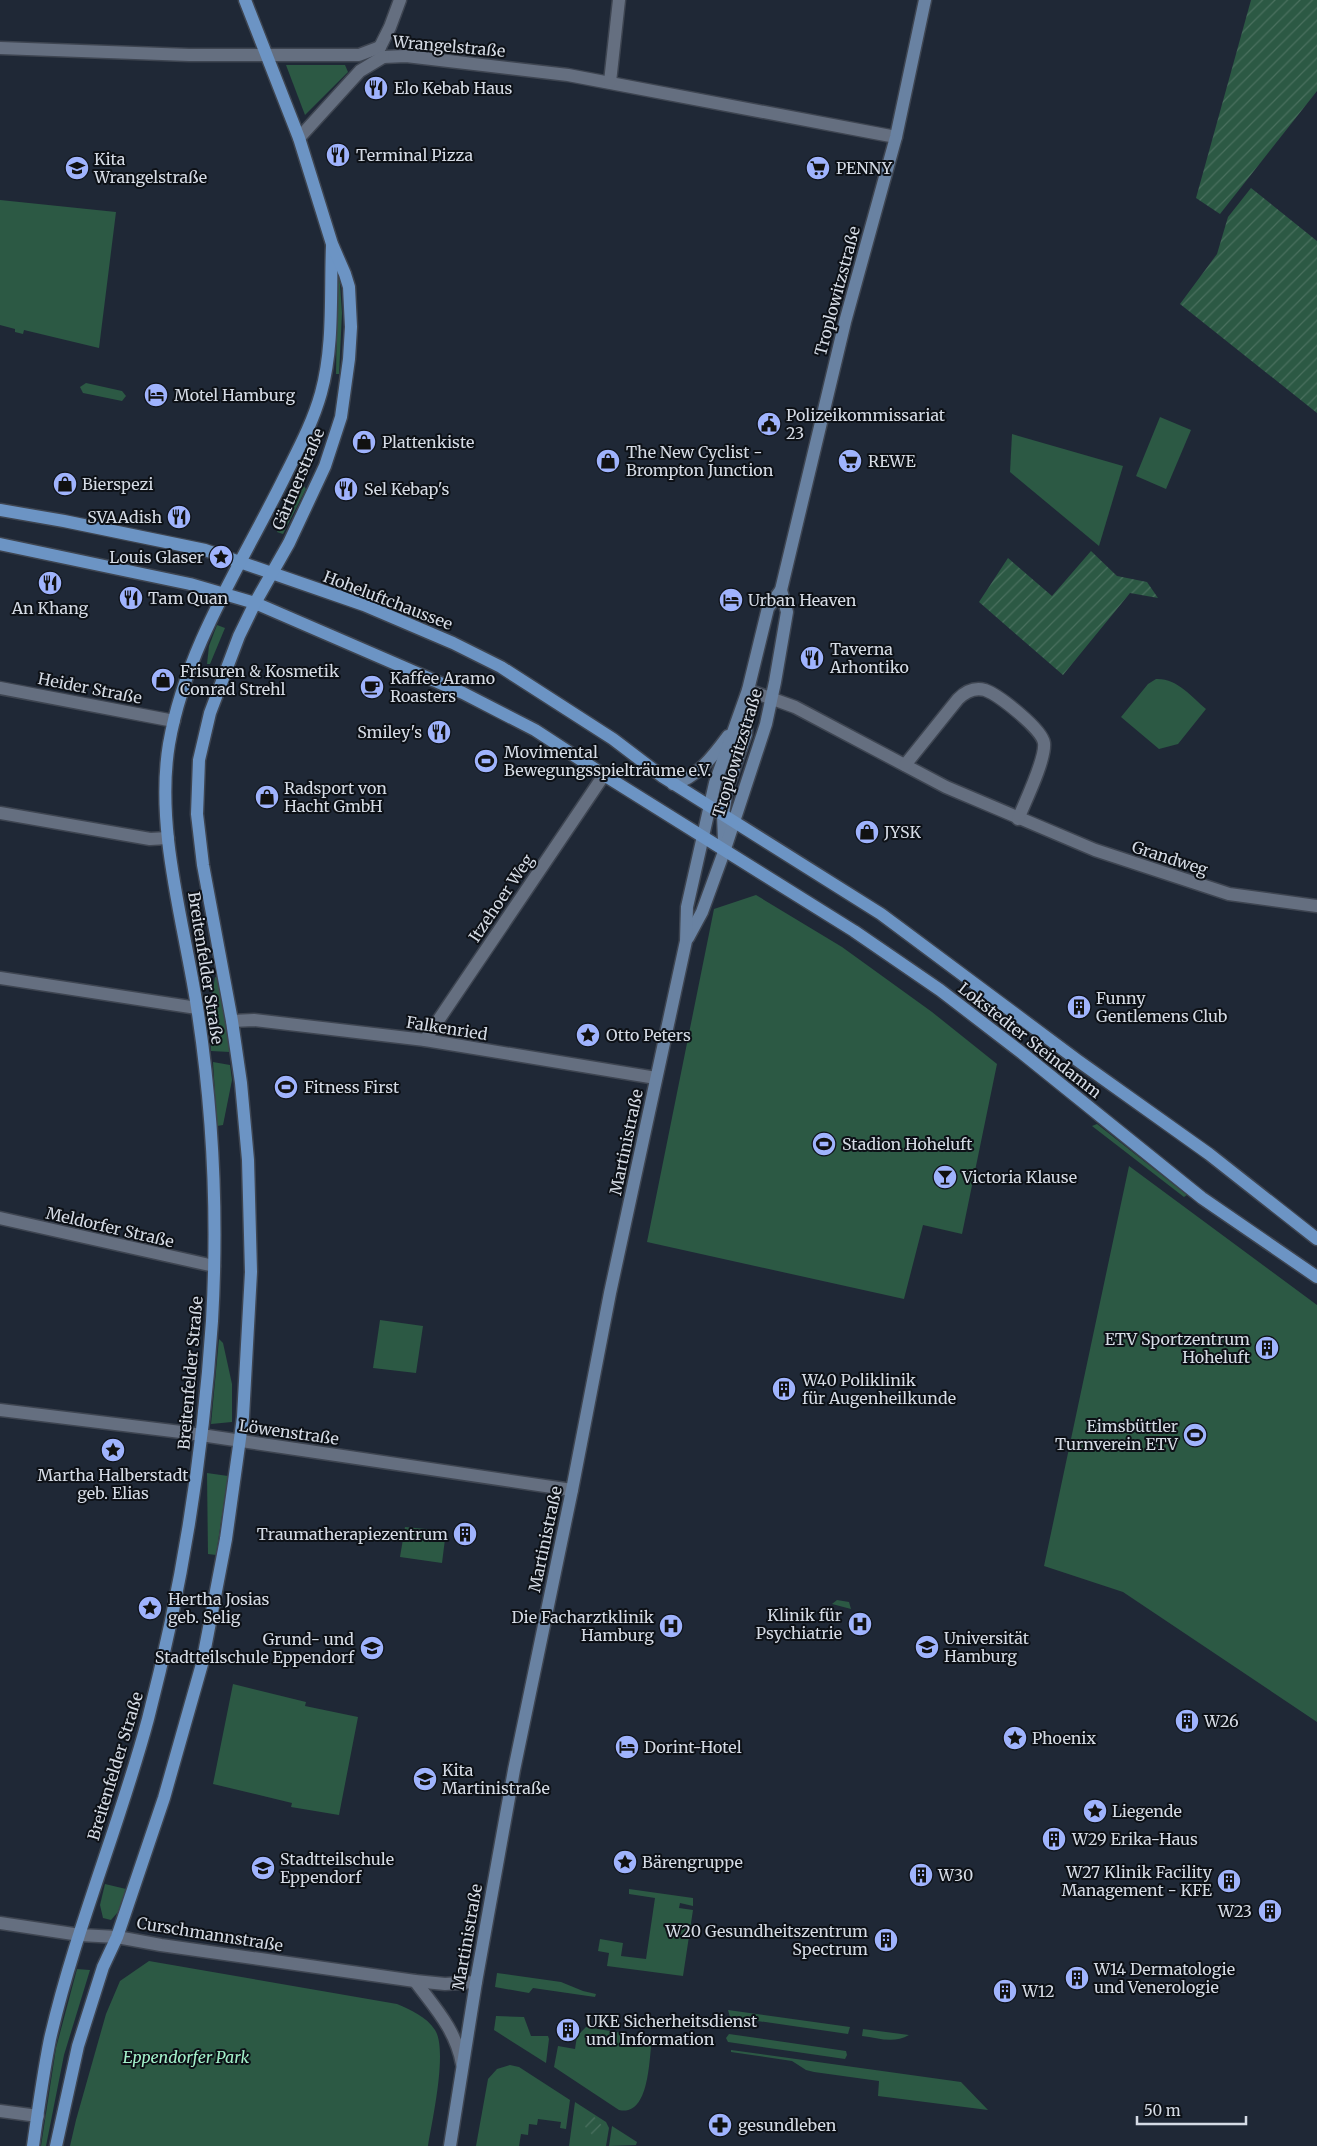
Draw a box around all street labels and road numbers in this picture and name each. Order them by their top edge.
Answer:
street label: Wrangelstraße [391,31,506,61]
street label: Troplowitzstraße [810,224,864,358]
street label: Gärtnerstraße [268,425,328,533]
street label: Hoheluftchaussee [321,566,455,634]
street label: Heider Straße [36,668,144,708]
street label: Troplowitzstraße [708,686,766,820]
street label: Grandweg [1129,836,1211,880]
street label: Itzehoer Weg [464,850,538,946]
street label: Breitenfelder Straße [184,890,228,1046]
street label: Lokstedter Steindamm [954,978,1106,1102]
street label: Falkenried [405,1012,489,1044]
street label: Martinistraße [605,1087,647,1197]
street label: Meldorfer Straße [44,1203,176,1251]
street label: Breitenfelder Straße [173,1295,207,1451]
street label: Löwenstraße [238,1415,340,1449]
street label: Martinistraße [524,1484,566,1594]
street label: Breitenfelder Straße [83,1689,147,1843]
street label: Martinistraße [448,1882,486,1992]
street label: Curschmannstraße [135,1913,285,1955]

